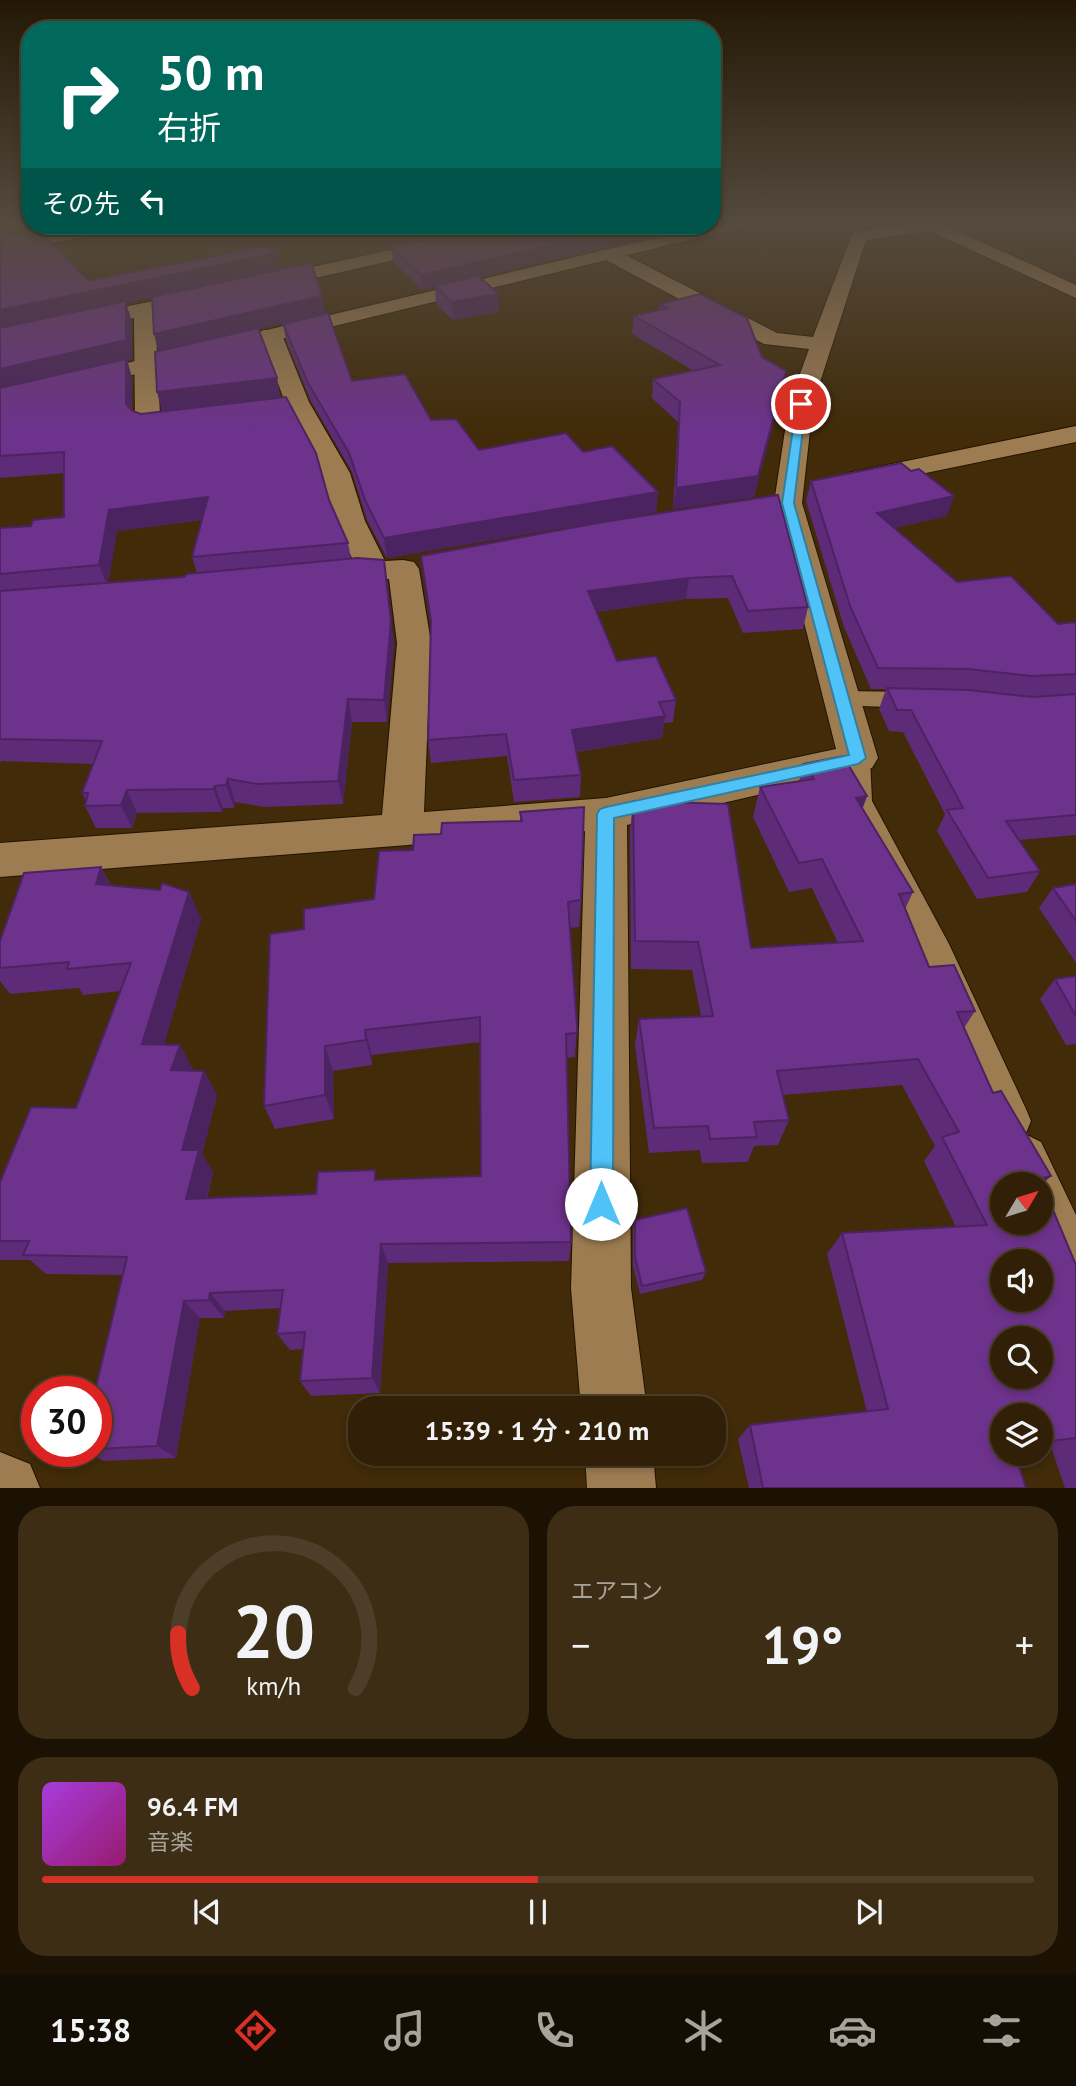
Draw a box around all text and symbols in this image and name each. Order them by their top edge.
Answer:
text: 50 m [157,40,264,104]
icon: right [42,49,133,140]
text: 右折 [157,106,221,148]
icon: left [134,182,172,220]
text: その先 [42,187,120,220]
pin [771,374,831,434]
icon: arrive [782,385,820,423]
position arrow [564,1167,638,1241]
north arrow [990,1172,1054,1236]
map controls [990,1172,1053,1466]
button: sound [990,1249,1053,1312]
button: search [990,1326,1053,1389]
speed limit sign: 30 [21,1376,112,1467]
button: layers [990,1403,1053,1466]
text: 15:39 · 1 分 · 210 m [425,1414,649,1447]
text: エアコン [571,1576,663,1605]
text: 20 [232,1585,315,1679]
text: 19° [762,1611,843,1678]
text: − [571,1620,590,1669]
text: + [1015,1620,1034,1669]
text: km/h [246,1670,301,1702]
text: 96.4 FM [147,1790,238,1823]
text: 音楽 [147,1827,193,1856]
icon: previous [188,1893,226,1931]
icon: pause [519,1893,557,1931]
icon: next [850,1893,888,1931]
icon: directions [231,2006,280,2055]
icon: music [380,2006,429,2055]
icon: phone [530,2006,579,2055]
icon: climate [679,2006,728,2055]
icon: car [828,2006,877,2055]
icon: filters [977,2006,1026,2055]
text: 15:38 [50,2009,131,2051]

